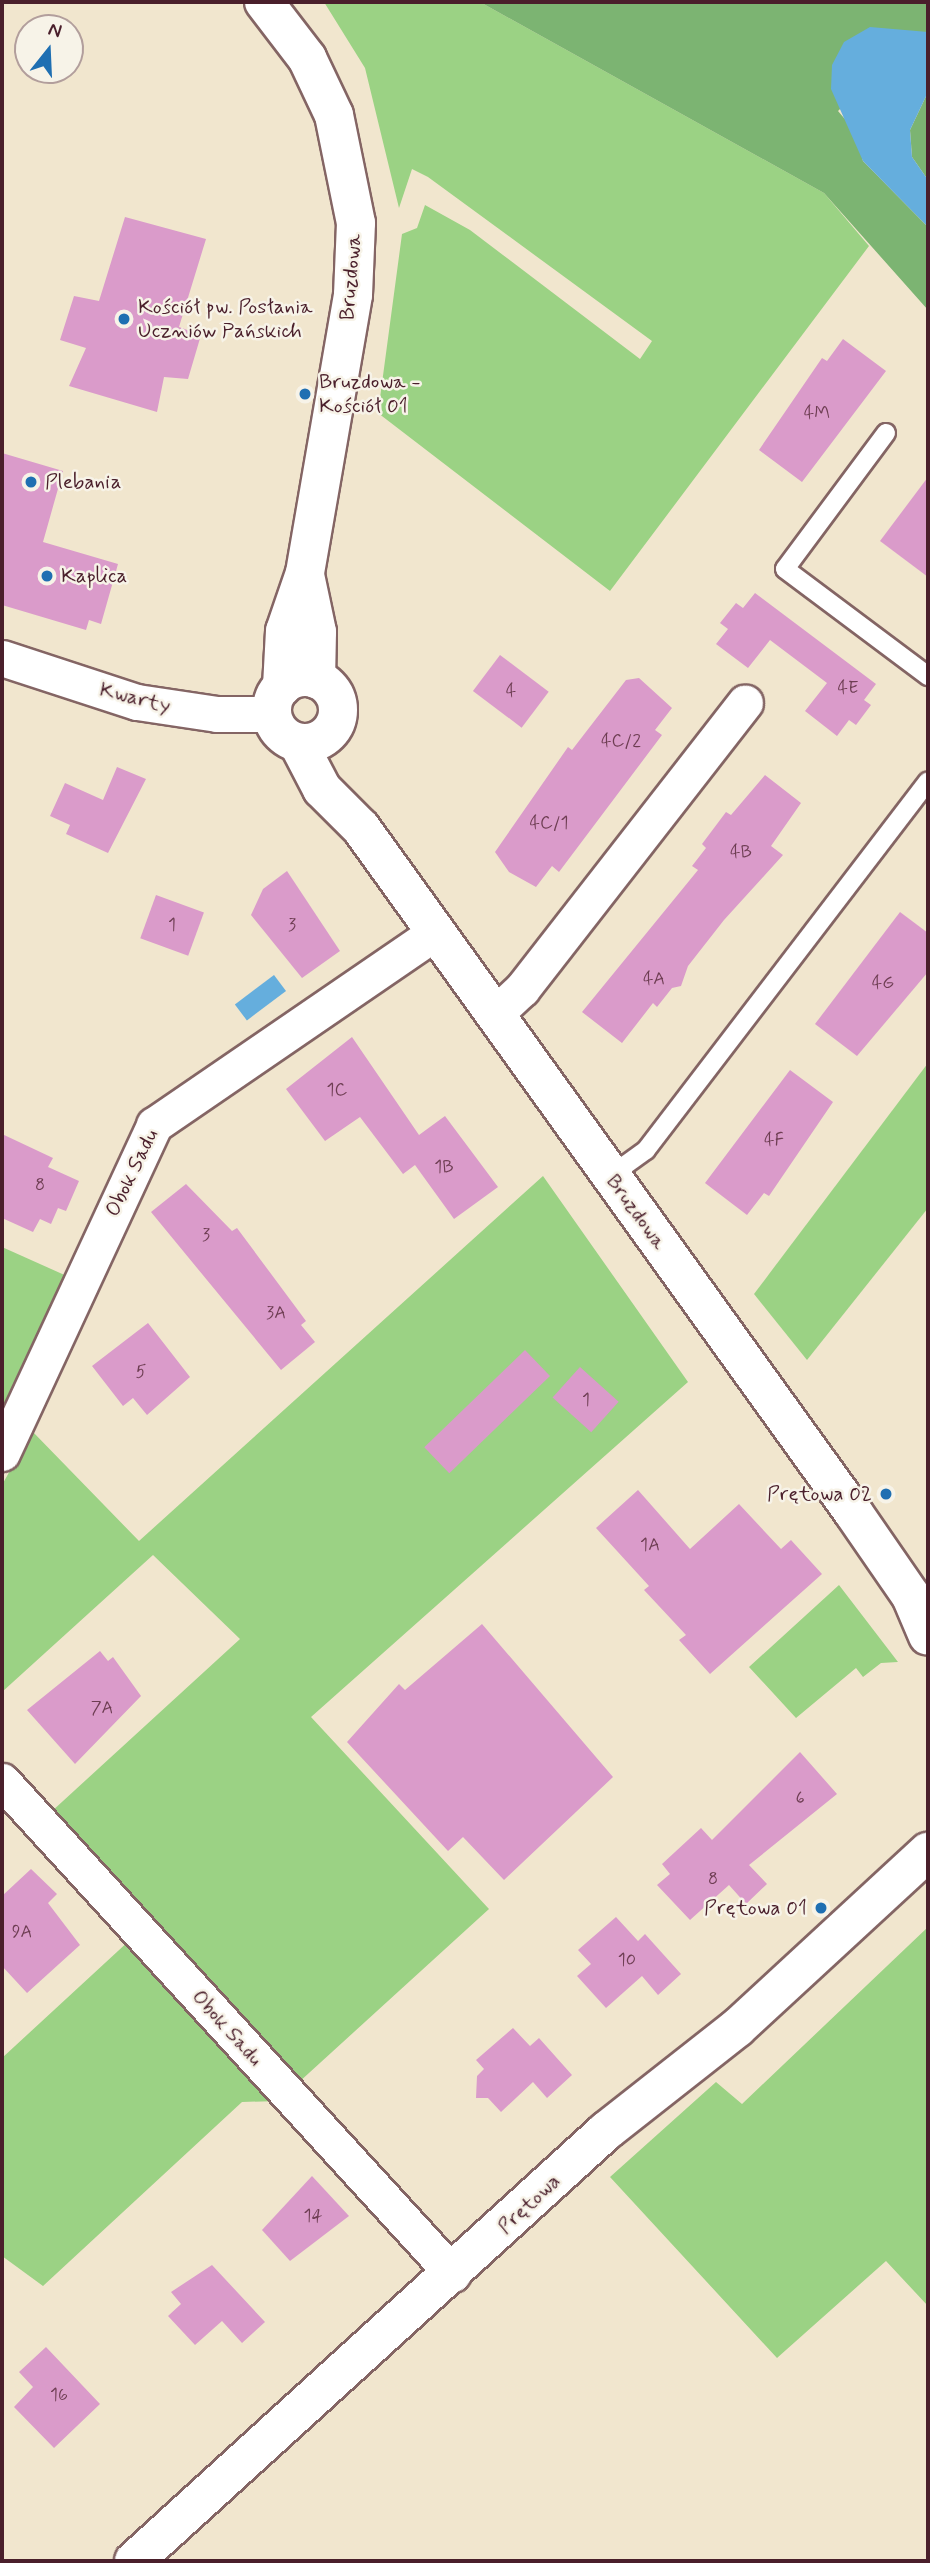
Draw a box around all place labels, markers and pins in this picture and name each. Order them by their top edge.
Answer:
place label: Kościół pw. Posłania Uczniów Pańskich [138,294,313,344]
marker: Kościół pw. Posłania Uczniów Pańskich [116,311,132,327]
place label: Bruzdowa - Kościół 01 [319,369,421,419]
marker: Bruzdowa - Kościół 01 [297,386,313,402]
place label: Plebania [45,469,122,495]
marker: Plebania [23,474,39,490]
place label: Kaplica [61,563,127,589]
marker: Kaplica [39,568,55,584]
place label: Prętowa 02 [767,1481,872,1507]
marker: Prętowa 02 [878,1486,894,1502]
place label: Prętowa 01 [704,1895,807,1921]
marker: Prętowa 01 [813,1900,829,1916]

